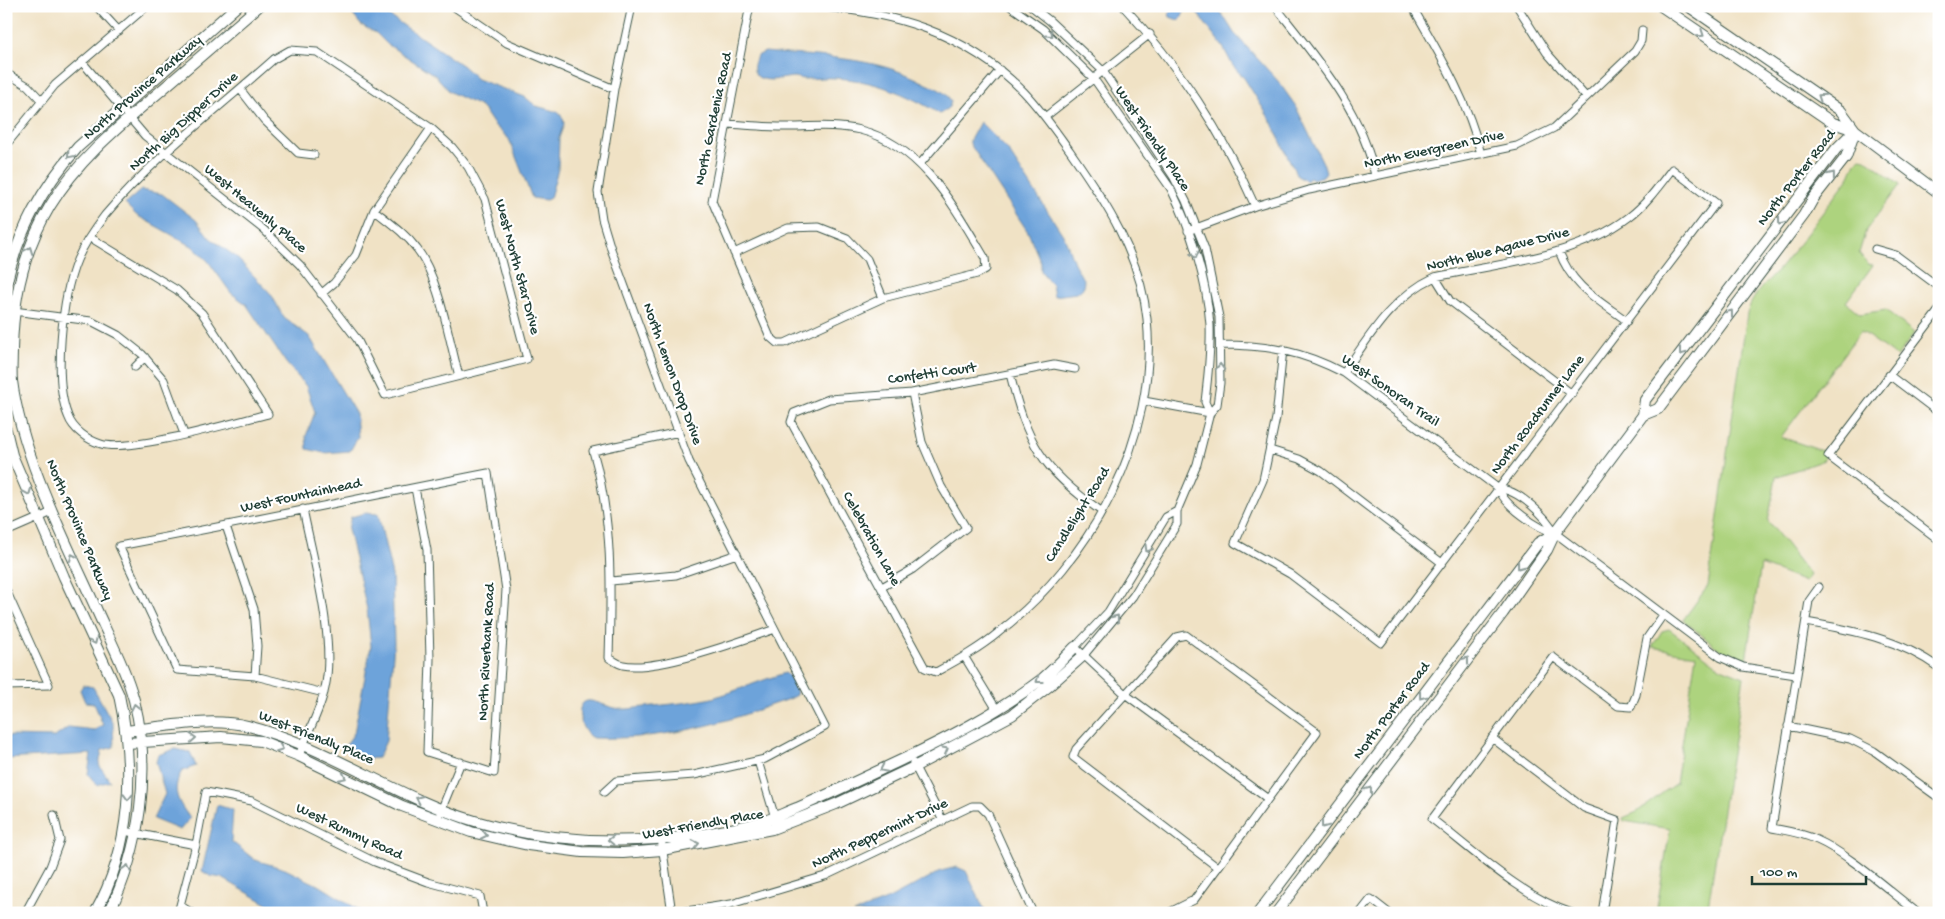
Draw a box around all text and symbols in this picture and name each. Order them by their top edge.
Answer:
one-way arrow [1696,28,1705,37]
one-way arrow [1044,29,1053,38]
street label: North Province Parkway [80,31,206,144]
street label: North Gardenia Road [691,50,737,187]
street label: North Big Dipper Drive [126,68,242,176]
street label: West Friendly Place [1110,83,1194,195]
one-way arrow [1817,94,1826,103]
street label: North Porter Road [1754,125,1841,230]
street label: North Evergreen Drive [1363,126,1506,174]
one-way arrow [67,150,76,159]
street label: West Heavenly Place [200,161,310,257]
one-way arrow [1826,172,1834,181]
street label: West North Star Drive [490,197,544,337]
one-way arrow [1778,216,1786,225]
street label: North Blue Agave Drive [1425,224,1571,276]
one-way arrow [23,246,33,255]
one-way arrow [1189,250,1199,259]
street label: North Lemon Drop Drive [638,301,706,448]
one-way arrow [1725,310,1733,319]
one-way arrow [1680,346,1688,355]
street label: West Sonoran Trail [1337,350,1443,432]
street label: North Roadrunner Lane [1487,351,1589,478]
street label: Confetti Court [887,359,979,389]
one-way arrow [1215,363,1226,371]
street label: North Province Parkway [41,457,117,604]
street label: Candlelight Road [1041,463,1115,566]
street label: West Fountainhead [239,474,364,518]
one-way arrow [21,487,32,496]
street label: Celebration Lane [838,489,904,590]
one-way arrow [1145,543,1155,552]
one-way arrow [68,553,79,562]
one-way arrow [1518,560,1526,569]
street label: North Riverbank Road [474,582,500,721]
one-way arrow [1110,615,1119,624]
one-way arrow [87,635,97,644]
one-way arrow [1461,657,1469,666]
street label: North Porter Road [1349,658,1435,763]
one-way arrow [1035,674,1045,683]
one-way arrow [1419,690,1428,700]
one-way arrow [130,703,141,711]
street label: West Friendly Place [256,707,376,769]
one-way arrow [189,733,197,744]
one-way arrow [275,742,284,752]
one-way arrow [940,746,949,756]
one-way arrow [879,762,888,773]
one-way arrow [338,771,347,782]
one-way arrow [1363,787,1371,796]
one-way arrow [122,793,133,801]
one-way arrow [415,794,424,805]
street label: North Peppermint Drive [809,794,951,873]
street label: West Rummy Road [293,799,406,865]
street label: West Friendly Place [641,805,765,845]
one-way arrow [1321,819,1330,829]
one-way arrow [479,829,488,840]
one-way arrow [607,834,615,845]
one-way arrow [692,839,701,850]
scale bar [1752,854,1866,886]
one-way arrow [122,864,132,872]
text: 100 m [1759,864,1798,882]

